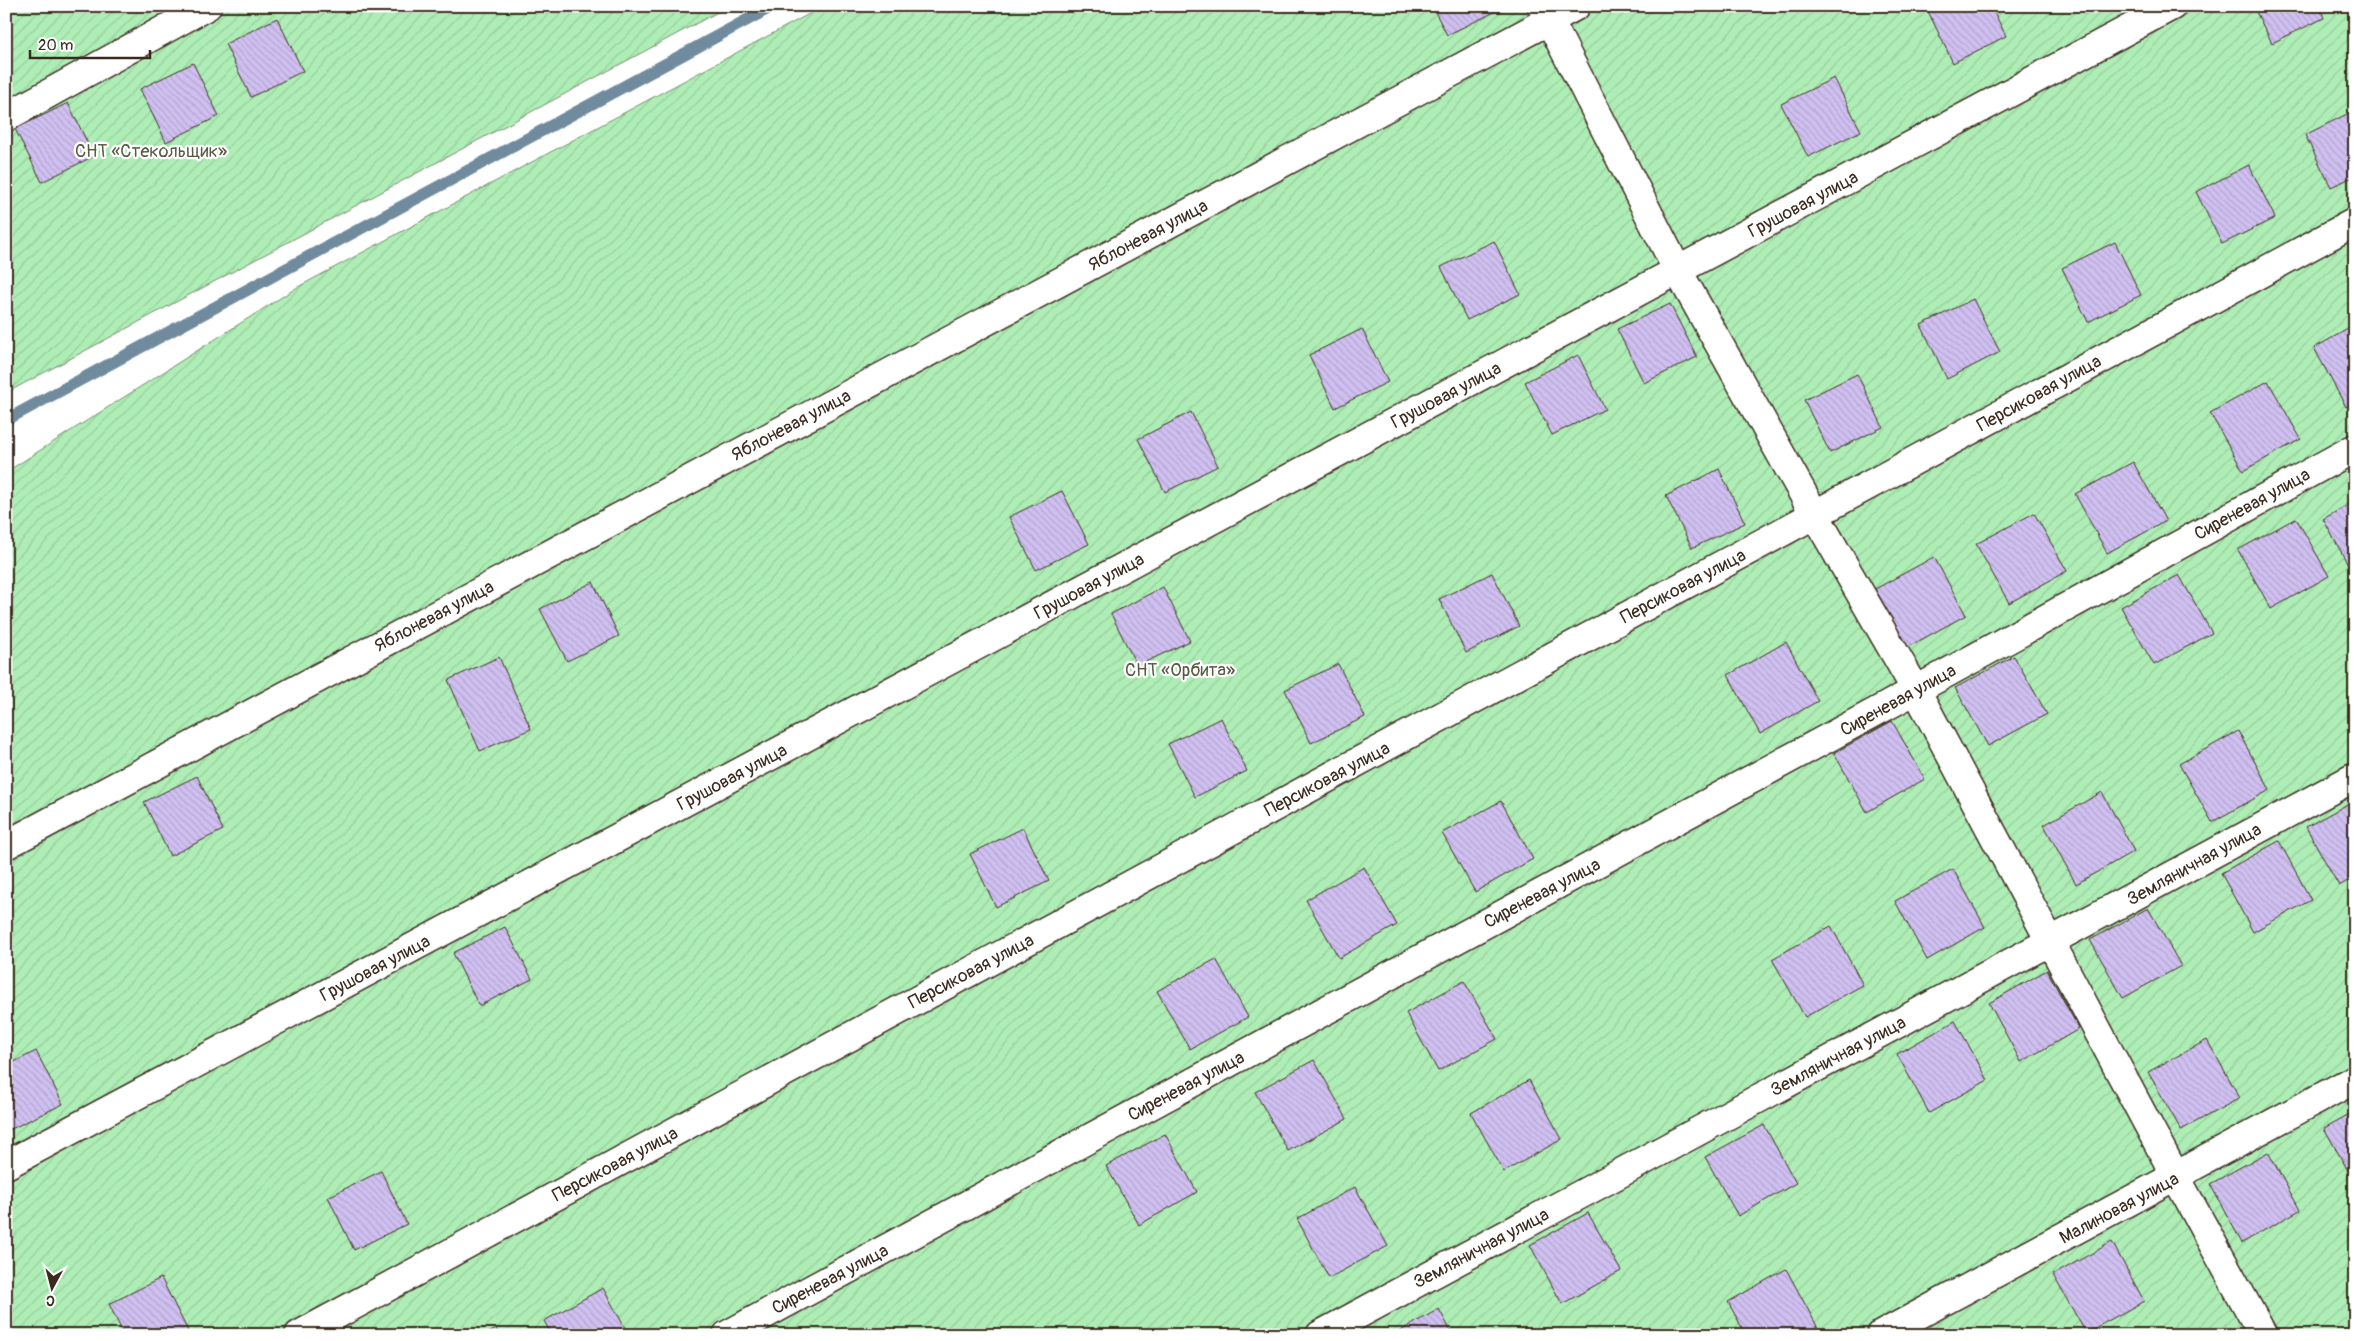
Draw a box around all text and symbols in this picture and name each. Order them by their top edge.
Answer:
scale bar [30,28,150,60]
text: 20 m [38,36,73,55]
park label: СНТ «Стекольщик» [75,140,227,163]
street label: Грушовая улица [1744,166,1862,243]
street label: Яблоневая улица [1084,194,1212,277]
street label: Персиковая улица [1973,350,2105,437]
street label: Грушовая улица [1387,357,1505,434]
street label: Яблоневая улица [727,384,855,467]
street label: Сиреневая улица [2190,463,2314,546]
street label: Персиковая улица [1617,544,1750,629]
street label: Грушовая улица [1030,548,1148,625]
street label: Яблоневая улица [370,575,498,658]
park label: СНТ «Орбита» [1125,659,1235,682]
street label: Сиреневая улица [1836,659,1960,742]
street label: Персиковая улица [1261,737,1394,822]
street label: Грушовая улица [673,739,791,816]
street label: Земляничная улица [2123,818,2265,911]
street label: Сиреневая улица [1480,853,1604,934]
street label: Персиковая улица [905,929,1038,1014]
street label: Грушовая улица [316,930,434,1007]
street label: Земляничная улица [1767,1011,1910,1102]
street label: Сиреневая улица [1124,1046,1248,1127]
street label: Персиковая улица [549,1122,682,1207]
street label: Малиновая улица [2056,1167,2183,1250]
street label: Земляничная улица [1410,1203,1553,1294]
street label: Сиреневая улица [768,1239,892,1320]
north arrow [28,1264,78,1314]
text: С [45,1291,56,1309]

